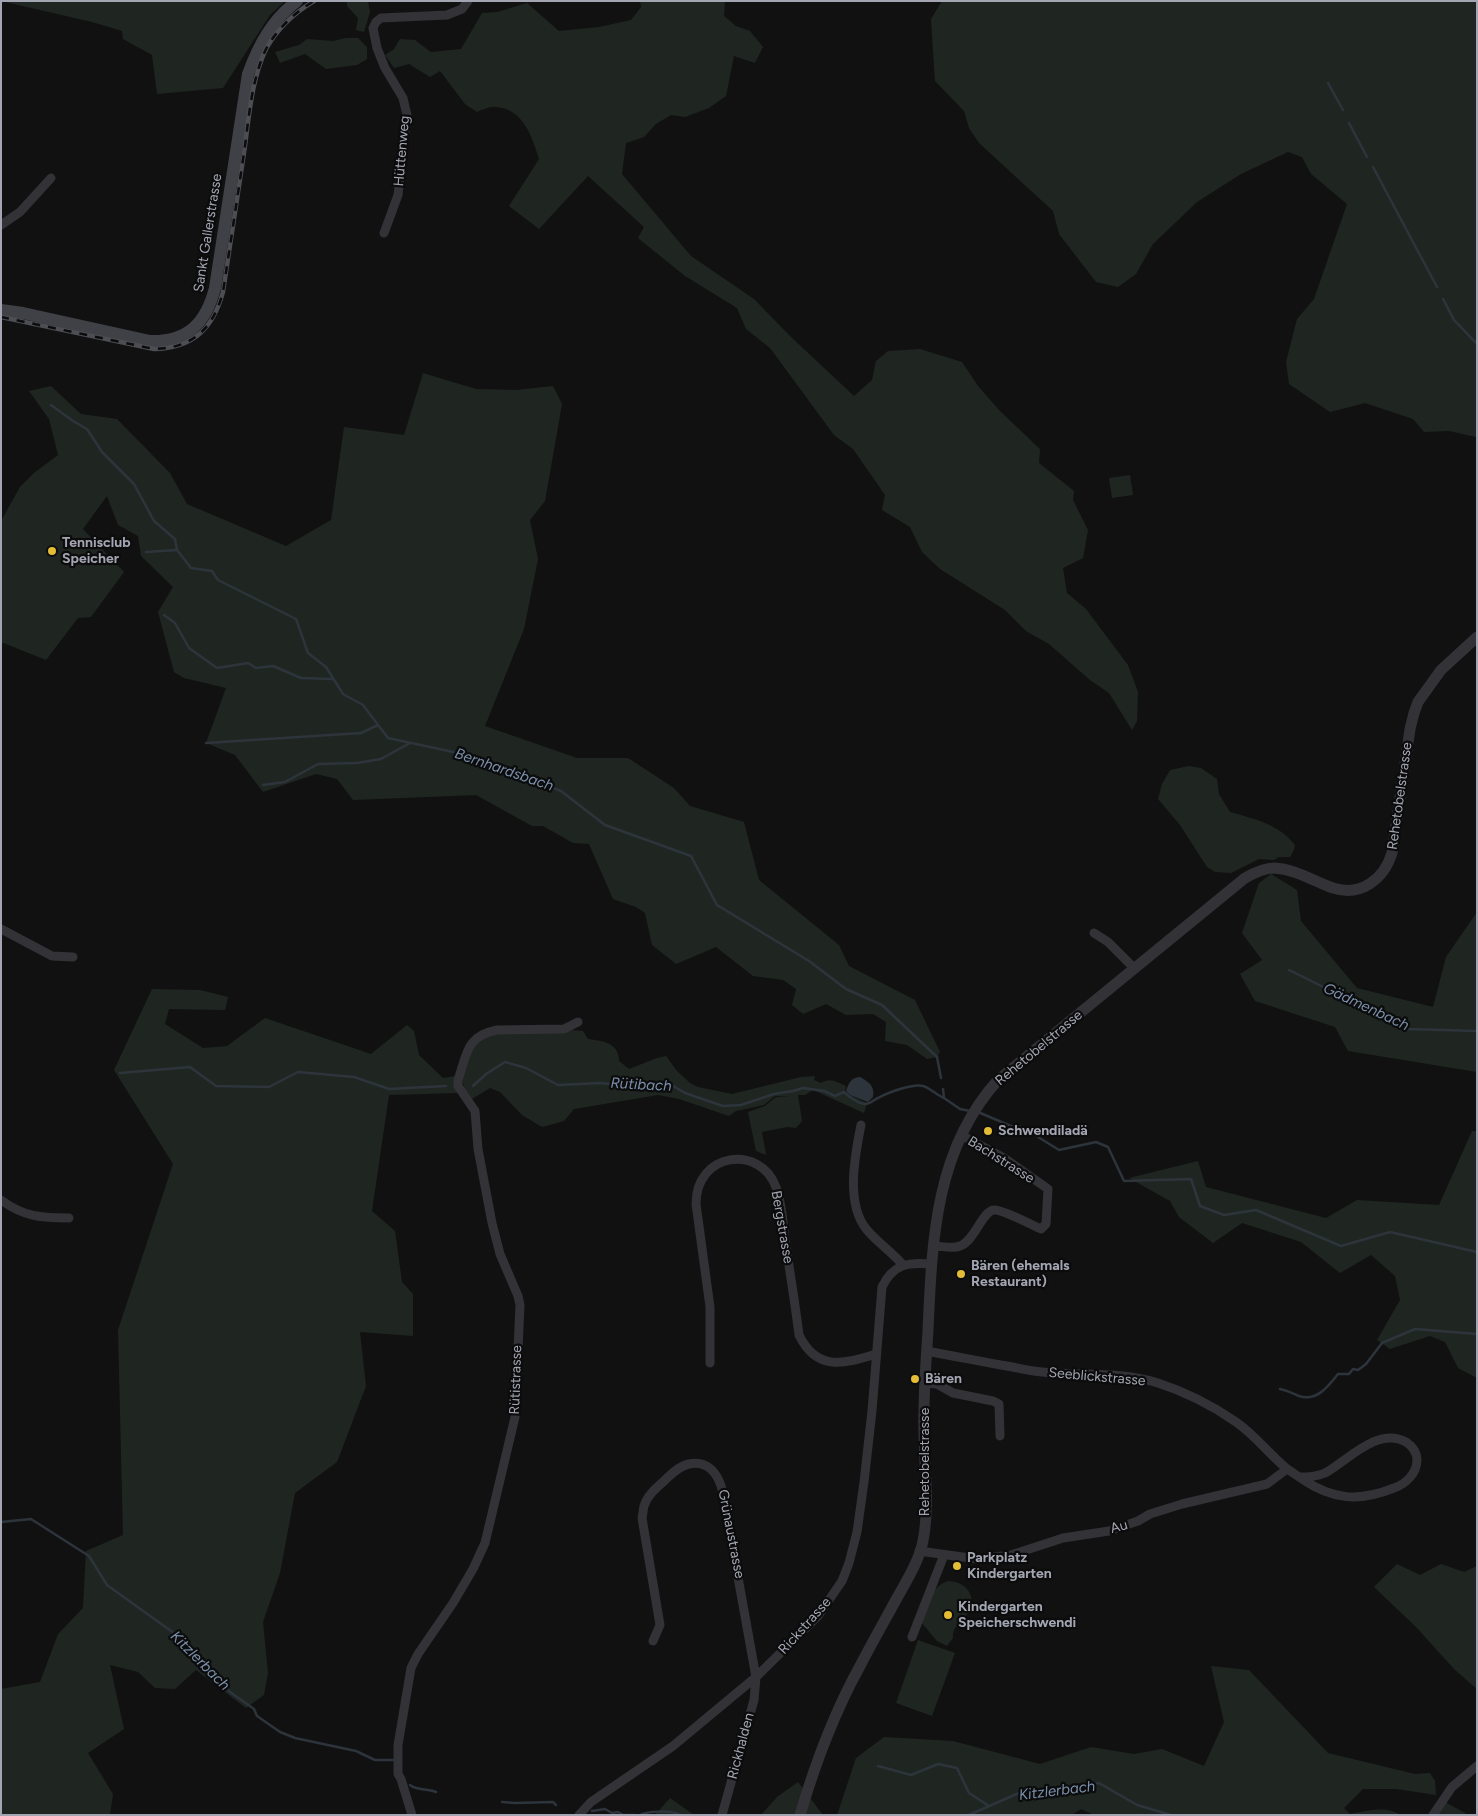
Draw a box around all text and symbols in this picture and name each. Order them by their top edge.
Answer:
street label: Hüttenweg [391,115,413,187]
street label: Sankt Gallerstrasse [190,173,226,293]
place label: Tennisclub Speicher [62,535,130,568]
marker: Tennisclub Speicher [46,545,58,557]
street label: Rehetobelstrasse [1384,741,1416,851]
water label: Bernhardsbach [452,745,556,795]
water label: Gädmenbach [1320,979,1412,1035]
street label: Rehetobelstrasse [992,1007,1086,1089]
water label: Rütibach [610,1074,672,1096]
place label: Schwendiladä [998,1123,1088,1139]
marker: Schwendiladä [982,1125,994,1137]
street label: Bachstrasse [965,1133,1037,1187]
street label: Bergstrasse [767,1189,797,1265]
place label: Bären (ehemals Restaurant) [971,1258,1070,1290]
marker: Bären (ehemals Restaurant) [955,1268,967,1280]
street label: Rütistrasse [506,1345,526,1415]
street label: Seeblickstrasse [1048,1364,1146,1390]
place label: Bären [925,1371,962,1387]
marker: Bären [909,1373,921,1385]
street label: Rehetobelstrasse [917,1408,933,1516]
street label: Grünaustrasse [714,1488,748,1580]
street label: Au [1108,1517,1130,1537]
place label: Parkplatz Kindergarten [967,1550,1052,1582]
marker: Parkplatz Kindergarten [951,1560,963,1572]
street label: Rickstrasse [775,1594,835,1658]
place label: Kindergarten Speicherschwendi [958,1599,1076,1631]
marker: Kindergarten Speicherschwendi [942,1609,954,1621]
water label: Kitzlerbach [167,1628,233,1694]
street label: Rickhalden [724,1711,758,1781]
water label: Kitzlerbach [1018,1777,1096,1805]

